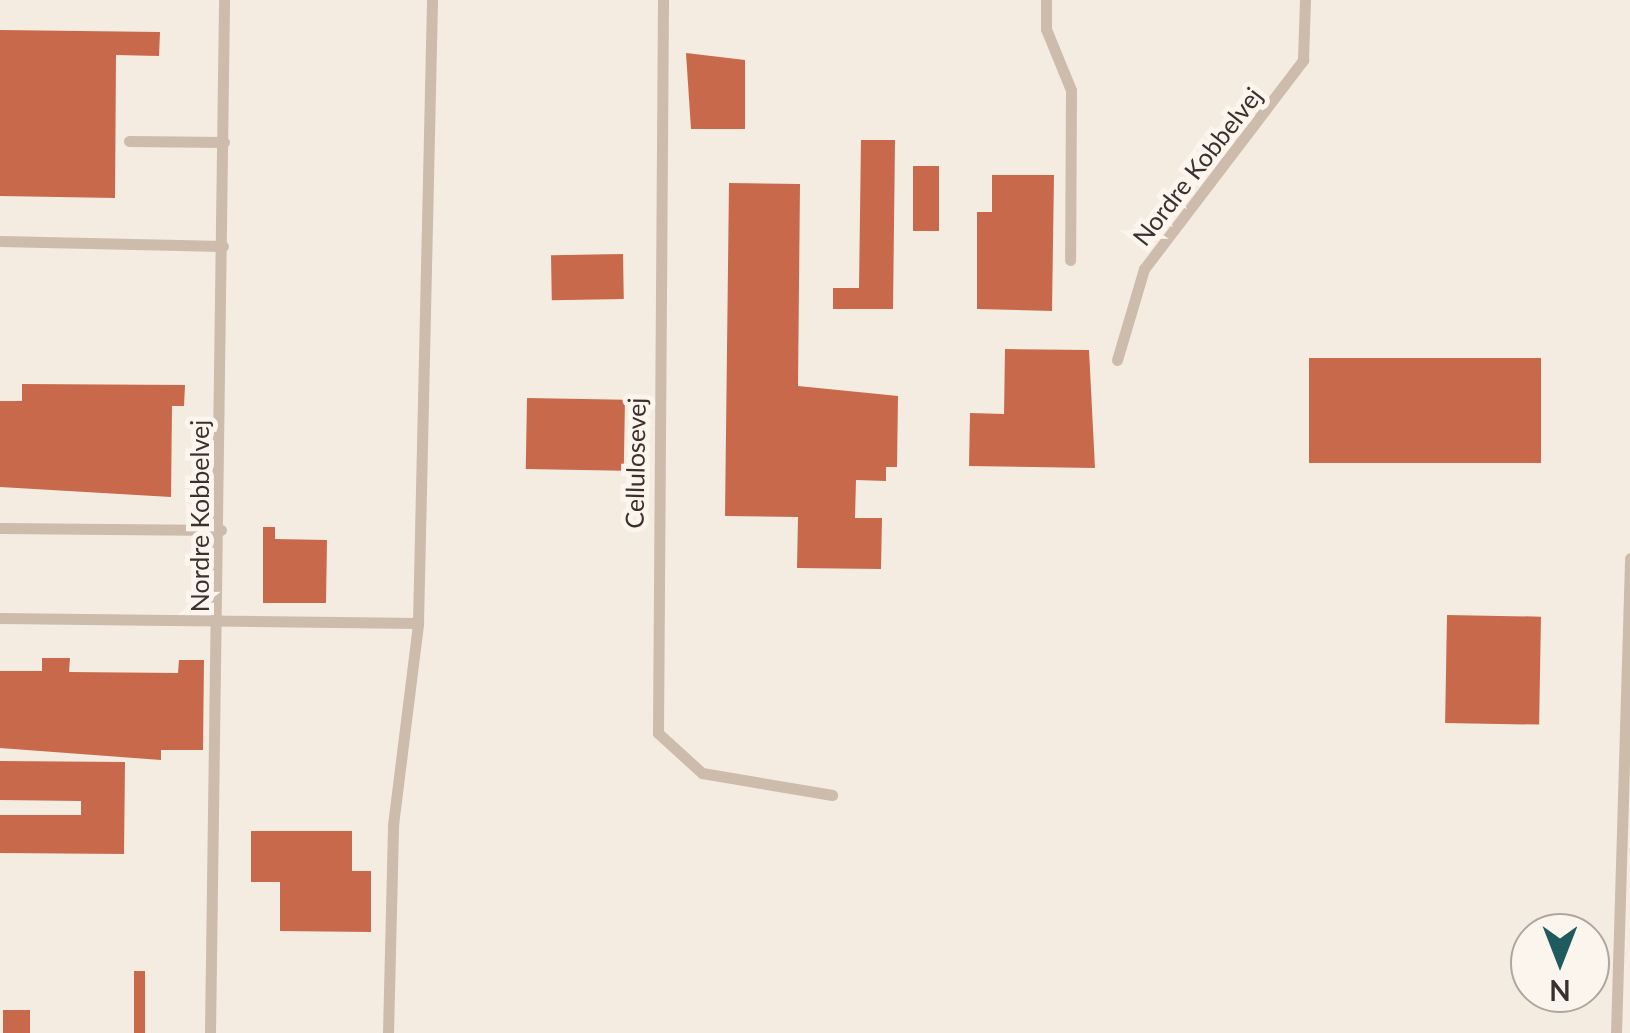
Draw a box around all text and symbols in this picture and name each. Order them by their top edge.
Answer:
street label: Nordre Kobbelvej [1126,81,1268,251]
street label: Cellulosevej [619,397,651,529]
street label: Nordre Kobbelvej [184,420,214,612]
north arrow [1510,913,1610,1013]
text: N [1549,974,1571,1008]

